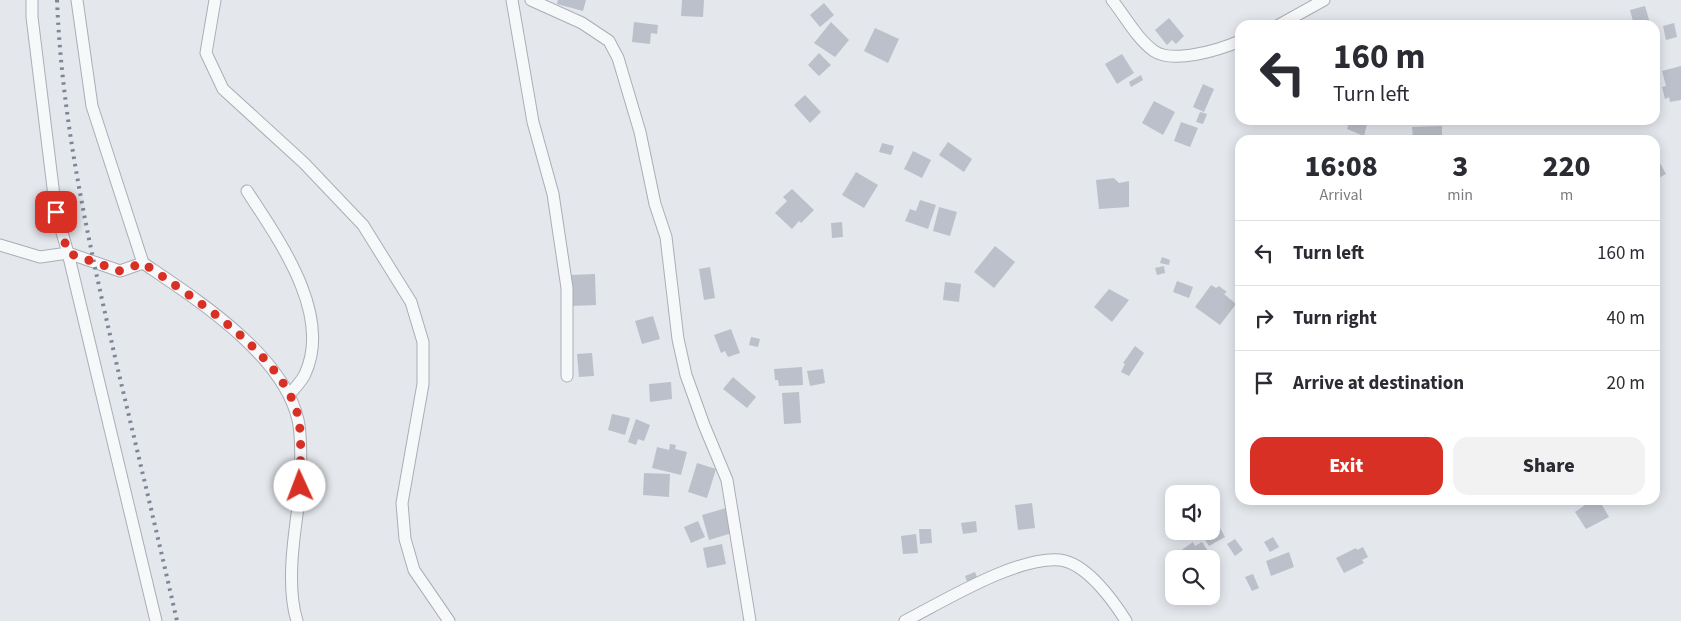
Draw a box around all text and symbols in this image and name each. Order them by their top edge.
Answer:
text: 160 m [1333,32,1425,82]
icon: left [1250,40,1315,105]
text: Turn left [1333,78,1409,110]
text: 16:08 [1304,145,1378,188]
text: 3 [1452,145,1468,188]
text: 220 [1543,145,1591,188]
text: Arrival [1320,184,1363,206]
text: min [1447,184,1473,206]
text: m [1560,184,1573,206]
pin [35,191,77,233]
icon: arrive [42,198,70,226]
icon: left [1250,239,1278,267]
text: Turn left [1293,240,1364,267]
text: 160 m [1597,240,1645,267]
icon: right [1250,304,1278,332]
text: Turn right [1293,305,1377,332]
text: 40 m [1607,305,1645,332]
icon: arrive [1250,369,1278,397]
text: Arrive at destination [1293,370,1464,397]
text: 20 m [1607,370,1645,397]
button: Exit [1250,437,1443,495]
button: Share [1453,437,1645,495]
position arrow [273,459,325,511]
map controls [1165,485,1220,605]
button: sound [1165,485,1220,540]
button: search [1165,550,1220,605]

